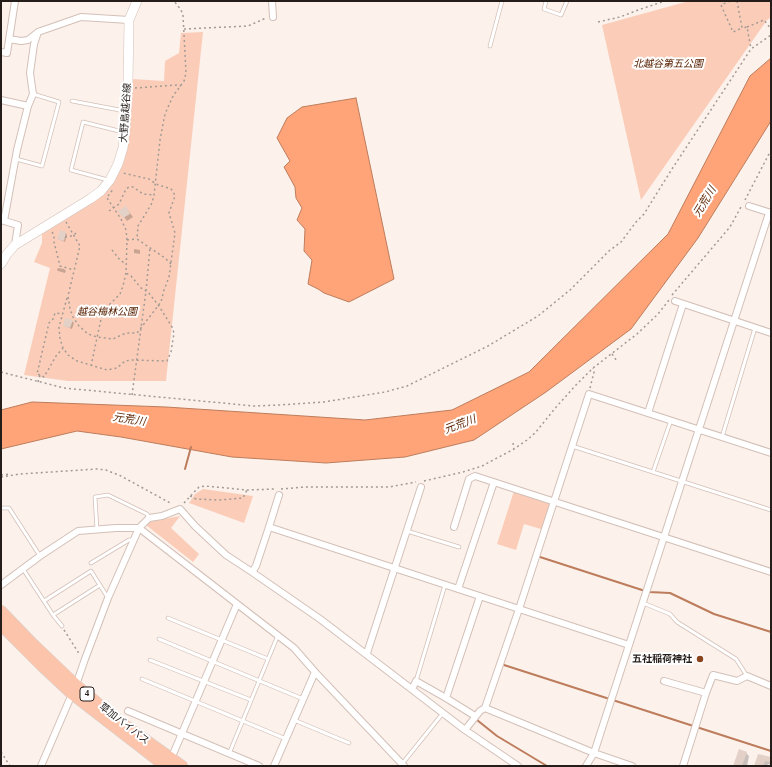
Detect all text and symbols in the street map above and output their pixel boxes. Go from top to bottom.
park label: 北越谷第五公園 [633,58,703,70]
street label: 大野島越谷線 [118,83,134,143]
water label: 元荒川 [691,185,719,219]
park label: 越谷梅林公園 [77,306,137,318]
water label: 元荒川 [112,411,146,429]
water label: 元荒川 [442,413,478,437]
place label: 五社稲荷神社 [632,653,692,665]
marker: 五社稲荷神社 [695,654,705,664]
road number: 4 [80,687,94,701]
street label: 草加バイパス [97,701,151,747]

